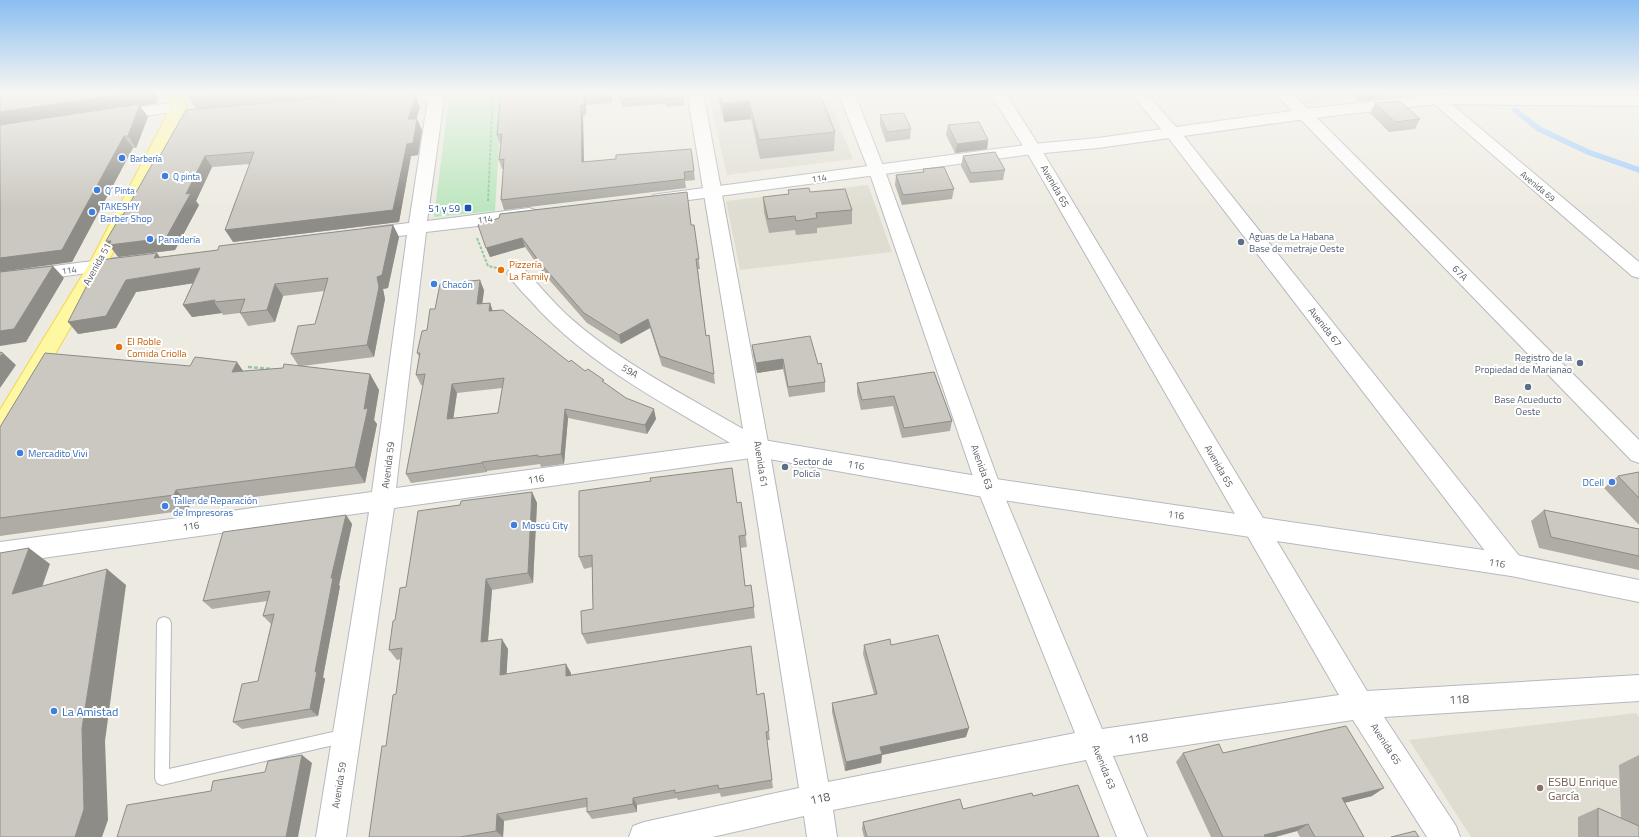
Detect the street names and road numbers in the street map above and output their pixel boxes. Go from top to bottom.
street label: Avenida 65 [1037,162,1073,210]
street label: Avenida 69 [1518,167,1558,205]
street label: 114 [811,171,827,185]
street label: 114 [477,212,493,226]
street label: Avenida 51 [79,240,115,288]
street label: 67A [1449,262,1471,284]
street label: 114 [61,263,77,277]
street label: Avenida 67 [1305,304,1345,350]
street label: 59A [619,360,641,382]
street label: Avenida 59 [378,440,398,489]
street label: Avenida 61 [750,440,772,488]
street label: Avenida 63 [967,442,997,492]
street label: Avenida 65 [1201,442,1237,490]
street label: 116 [846,456,866,474]
street label: 116 [527,470,546,488]
street label: 116 [1167,506,1186,524]
street label: 116 [182,517,201,535]
street label: 116 [1488,554,1507,572]
street label: 118 [1448,689,1470,709]
street label: Avenida 65 [1367,720,1405,768]
street label: 118 [1127,727,1150,749]
street label: Avenida 63 [1088,742,1120,792]
street label: Avenida 59 [328,760,350,809]
street label: 118 [808,787,832,809]

